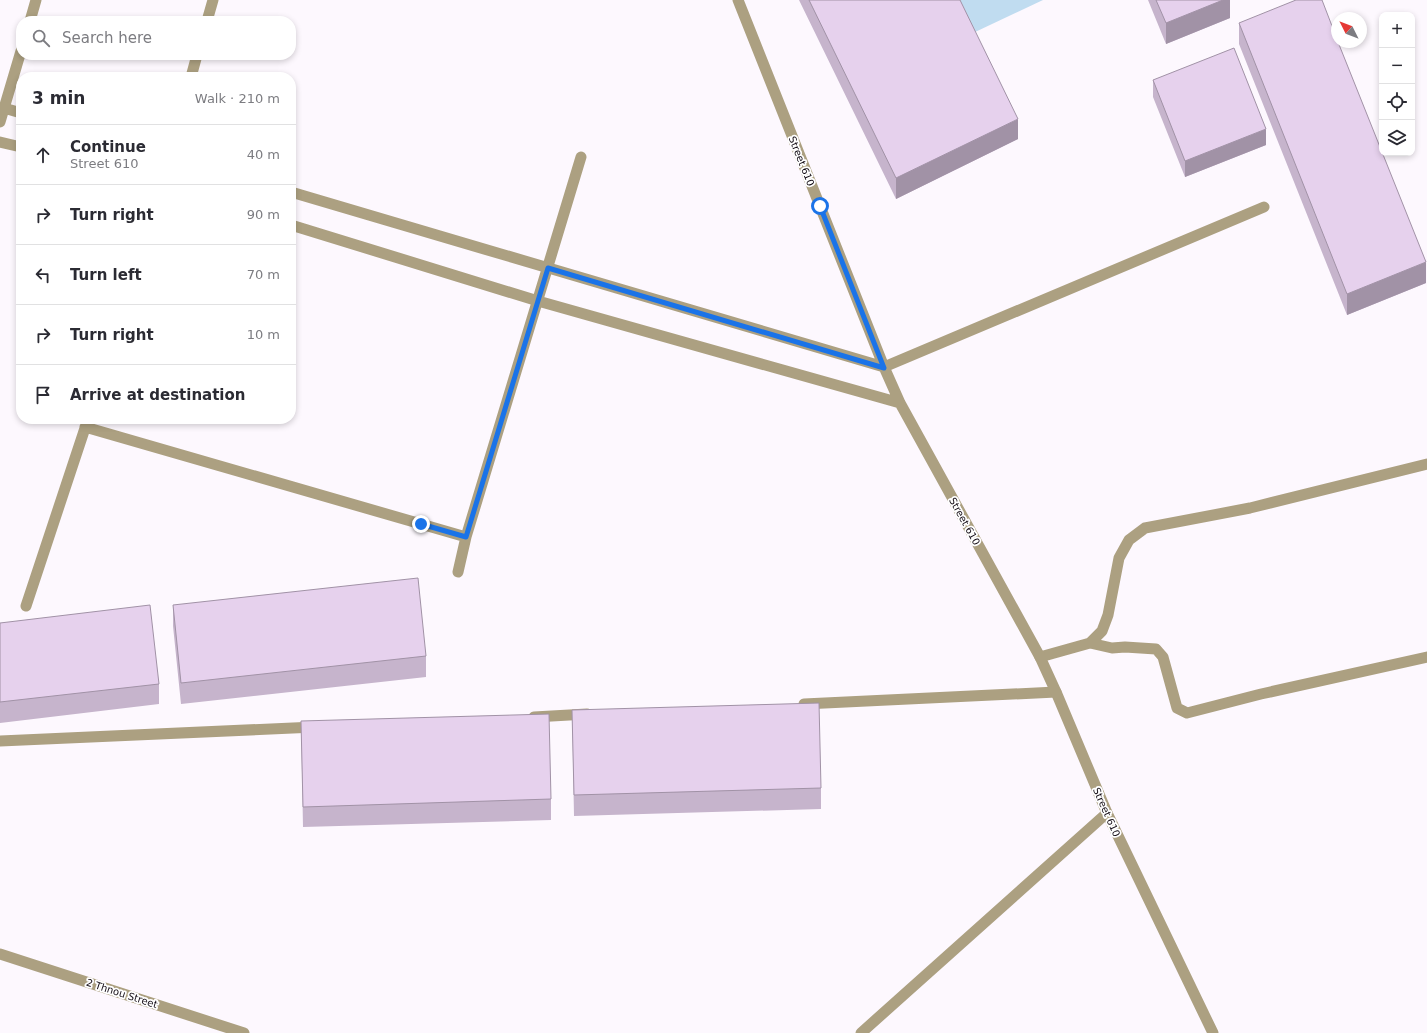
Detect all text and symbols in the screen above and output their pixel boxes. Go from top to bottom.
north arrow [1331,12,1367,48]
map controls [1379,12,1415,156]
button: + [1379,12,1415,48]
search box [16,16,296,60]
icon: search [30,27,52,49]
text: Search here [62,29,152,47]
button: − [1379,48,1415,84]
button: locate [1379,84,1415,120]
text: 3 min [32,88,85,108]
text: Walk · 210 m [195,91,280,106]
button: layers [1379,120,1415,156]
street label: Street 610 [787,135,816,188]
text: Continue [70,138,146,156]
icon: ahead [32,144,54,166]
text: 40 m [247,147,280,162]
text: Street 610 [70,156,138,171]
route start [811,197,829,215]
icon: right [32,204,54,226]
text: Turn right [70,206,154,224]
text: 90 m [247,207,280,222]
icon: left [32,264,54,286]
text: Turn left [70,266,142,284]
text: 70 m [247,267,280,282]
icon: right [32,324,54,346]
text: Turn right [70,326,154,344]
text: 10 m [247,327,280,342]
icon: arrive [32,384,54,406]
text: Arrive at destination [70,386,245,404]
street label: Street 610 [947,496,982,547]
route end [412,515,430,533]
street label: Street 610 [1091,786,1122,838]
street label: 2 Thnou Street [85,977,159,1010]

